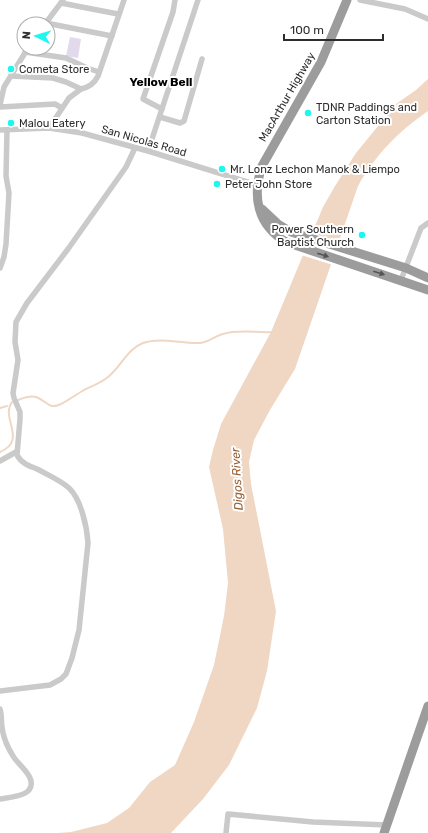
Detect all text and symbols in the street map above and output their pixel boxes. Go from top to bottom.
north arrow [16,16,56,56]
scale bar [284,16,383,42]
text: 100 m [290,23,324,37]
text: N [20,31,33,40]
street label: MacArthur Highway [256,50,318,144]
place label: Cometa Store [19,63,89,76]
marker: Cometa Store [6,64,16,74]
district label: Yellow Bell [129,75,193,89]
place label: TDNR Paddings and Carton Station [316,101,417,127]
marker: TDNR Paddings and Carton Station [303,108,313,118]
place label: Malou Eatery [19,117,86,130]
marker: Malou Eatery [6,118,16,128]
street label: San Nicolas Road [100,123,188,159]
place label: Mr. Lonz Lechon Manok & Liempo [230,163,400,176]
marker: Mr. Lonz Lechon Manok & Liempo [217,164,227,174]
place label: Peter John Store [225,178,312,191]
marker: Peter John Store [212,179,222,189]
place label: Power Southern Baptist Church [272,223,354,249]
marker: Power Southern Baptist Church [357,230,367,240]
one-way arrow [317,252,329,258]
one-way arrow [374,270,386,276]
water label: Digos River [228,447,246,511]

